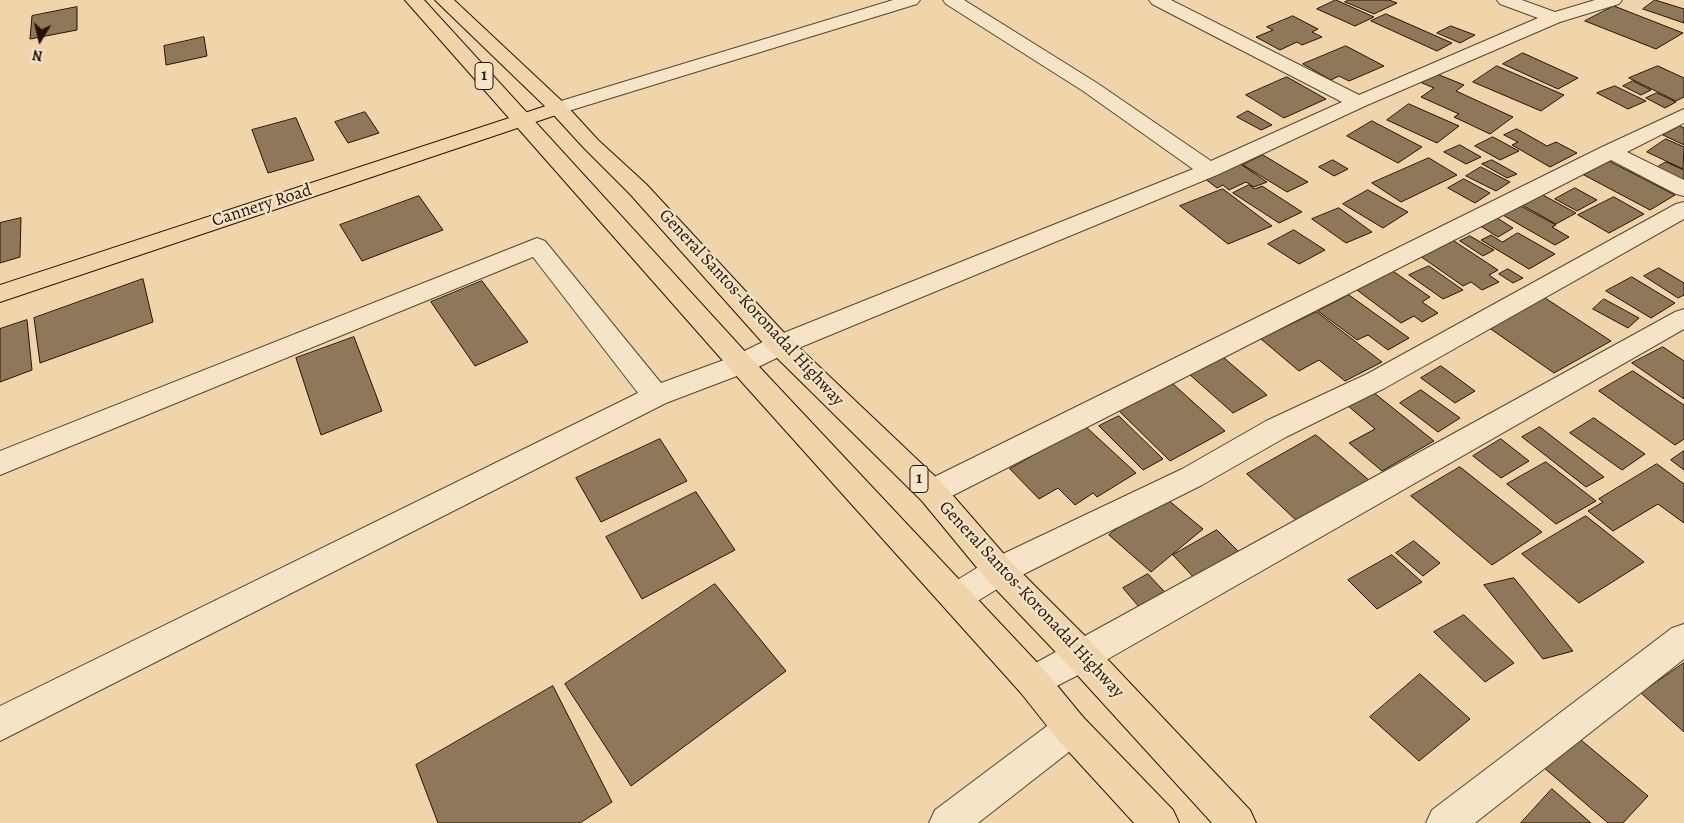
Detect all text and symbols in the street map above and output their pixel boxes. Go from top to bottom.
north arrow [15,15,65,65]
text: N [31,45,44,65]
road number: 1 [475,62,493,90]
street label: Cannery Road [209,180,315,232]
street label: General Santos-Koronadal Highway [654,205,848,411]
road number: 1 [910,466,928,492]
street label: General Santos-Koronadal Highway [934,497,1128,703]

